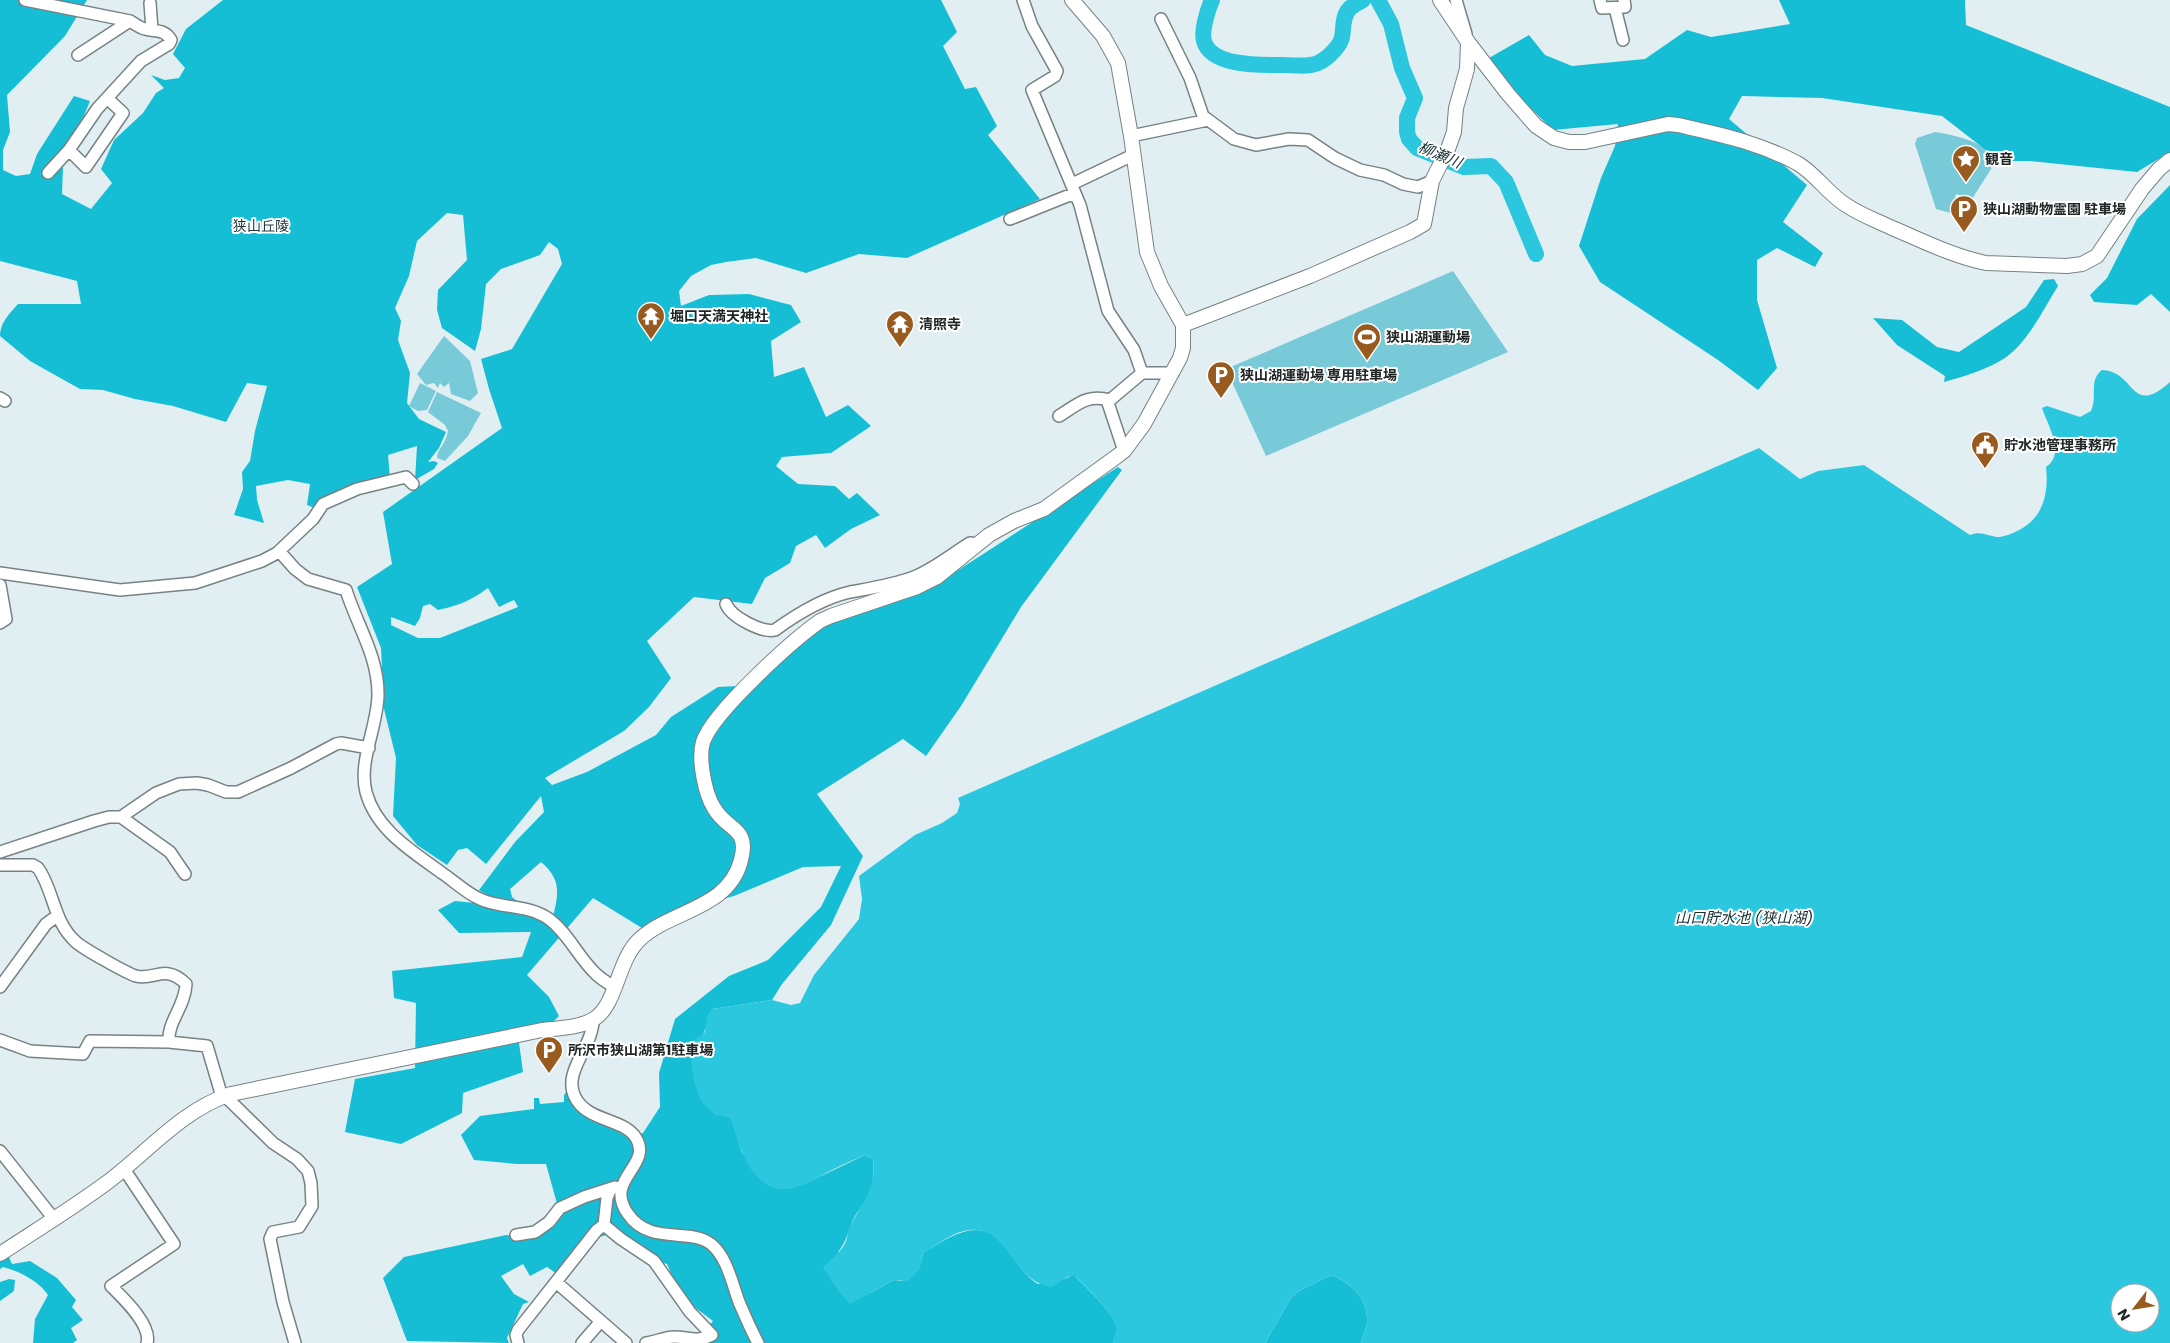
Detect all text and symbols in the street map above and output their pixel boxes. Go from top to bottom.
water label: 柳瀬川 [1415,136,1467,174]
place icon: 観音 [1951,144,1981,183]
place label: 観音 [1985,149,2013,169]
parking icon: 狭山湖動物霊園 駐車場 [1949,194,1979,233]
place label: 狭山湖動物霊園 駐車場 [1983,199,2126,219]
park label: 狭山丘陵 [233,216,289,236]
temple icon: 堀口天満天神社 [636,301,666,340]
place label: 堀口天満天神社 [670,306,768,326]
temple icon: 清照寺 [885,309,915,348]
place label: 清照寺 [919,314,961,334]
sports icon: 狭山湖運動場 [1352,322,1382,361]
place label: 狭山湖運動場 [1386,327,1470,347]
parking icon: 狭山湖運動場 専用駐車場 [1206,360,1236,399]
place label: 狭山湖運動場 専用駐車場 [1240,365,1397,385]
public building icon: 貯水池管理事務所 [1970,430,2000,469]
place label: 貯水池管理事務所 [2004,435,2116,455]
water label: 山口貯水池 (狭山湖) [1675,907,1813,928]
parking icon: 所沢市狭山湖第1駐車場 [534,1035,564,1074]
place label: 所沢市狭山湖第1駐車場 [568,1040,713,1060]
north arrow [2110,1283,2160,1333]
text: N [2113,1305,2135,1324]

